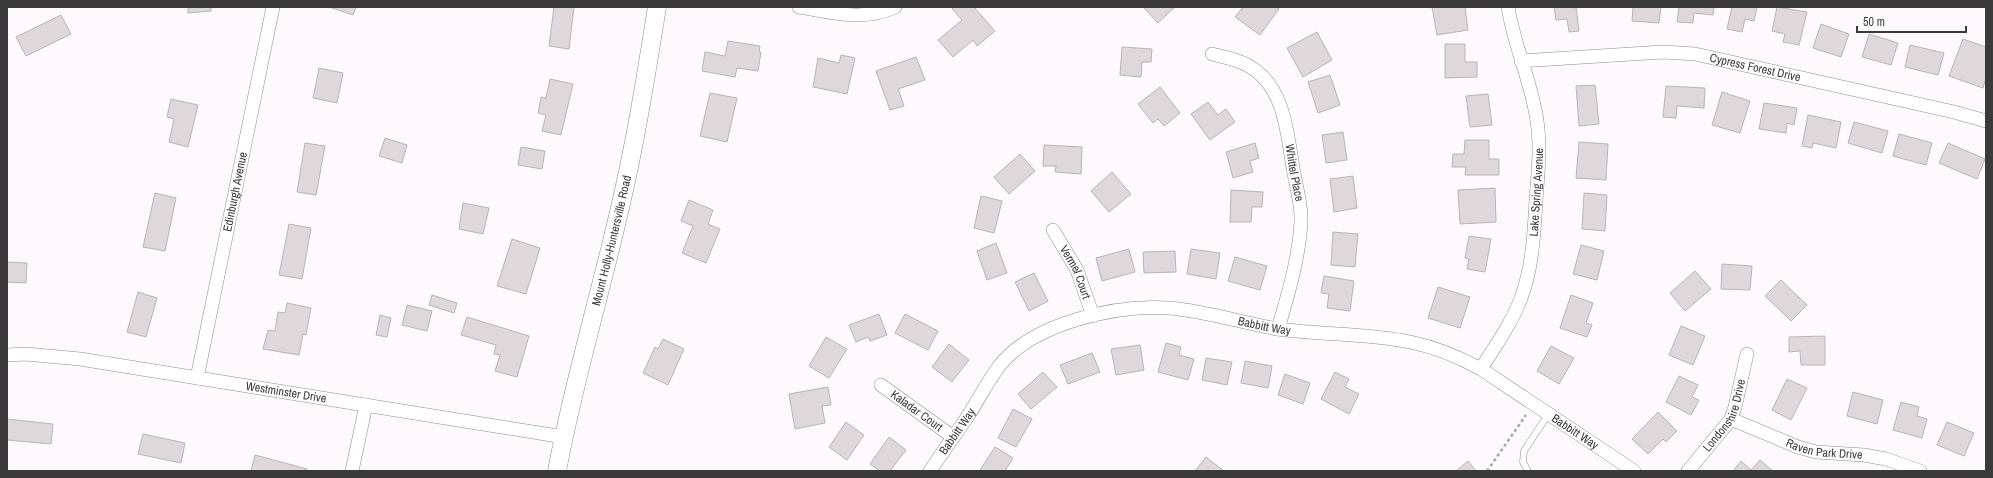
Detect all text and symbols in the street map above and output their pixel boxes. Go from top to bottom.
scale bar [1857,8,1966,34]
text: 50 m [1863,14,1885,30]
street label: Cypress Forest Drive [1708,50,1802,85]
street label: Whittel Place [1281,143,1307,203]
street label: Lake Spring Avenue [1526,148,1547,237]
street label: Edinburgh Avenue [219,151,251,233]
street label: Mount Holly-Huntersville Road [588,174,635,307]
street label: Vermel Court [1056,242,1095,301]
street label: Babbitt Way [1236,313,1292,338]
street label: Londonshire Drive [1699,377,1749,455]
street label: Westminster Drive [245,378,328,407]
street label: Kaladar Court [887,386,946,435]
street label: Babbitt Way [935,405,979,458]
street label: Babbitt Way [1548,410,1602,453]
street label: Raven Park Drive [1783,435,1863,463]

